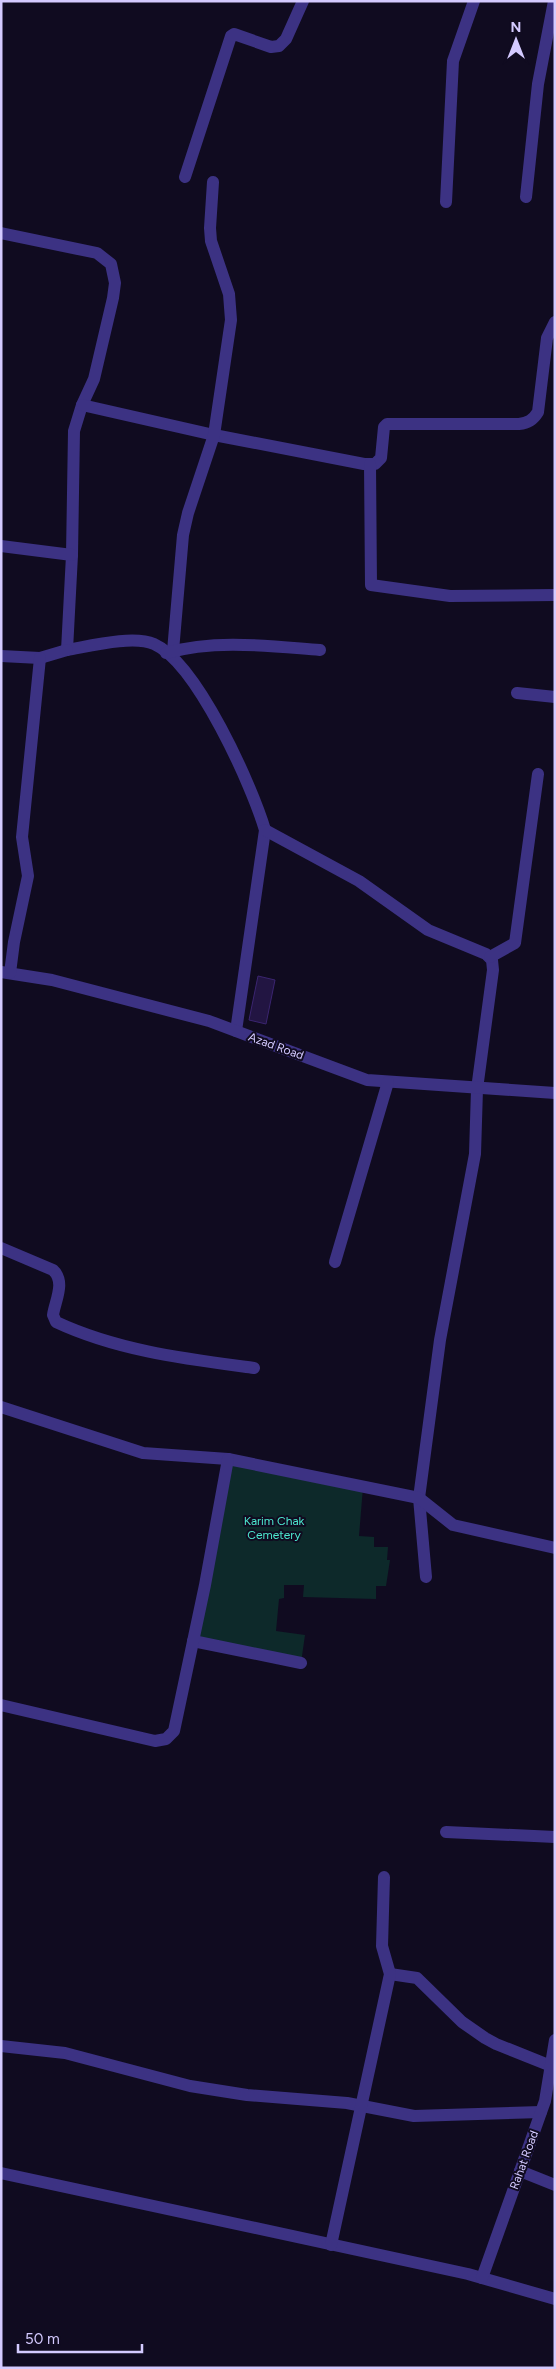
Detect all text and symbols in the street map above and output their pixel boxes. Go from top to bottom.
north arrow [491,15,541,65]
text: N [511,19,521,36]
street label: Azad Road [246,1030,306,1062]
park label: Karim Chak Cemetery [244,1514,304,1542]
street label: Rahat Road [507,2129,541,2191]
scale bar [18,2322,141,2354]
text: 50 m [25,2330,60,2348]

